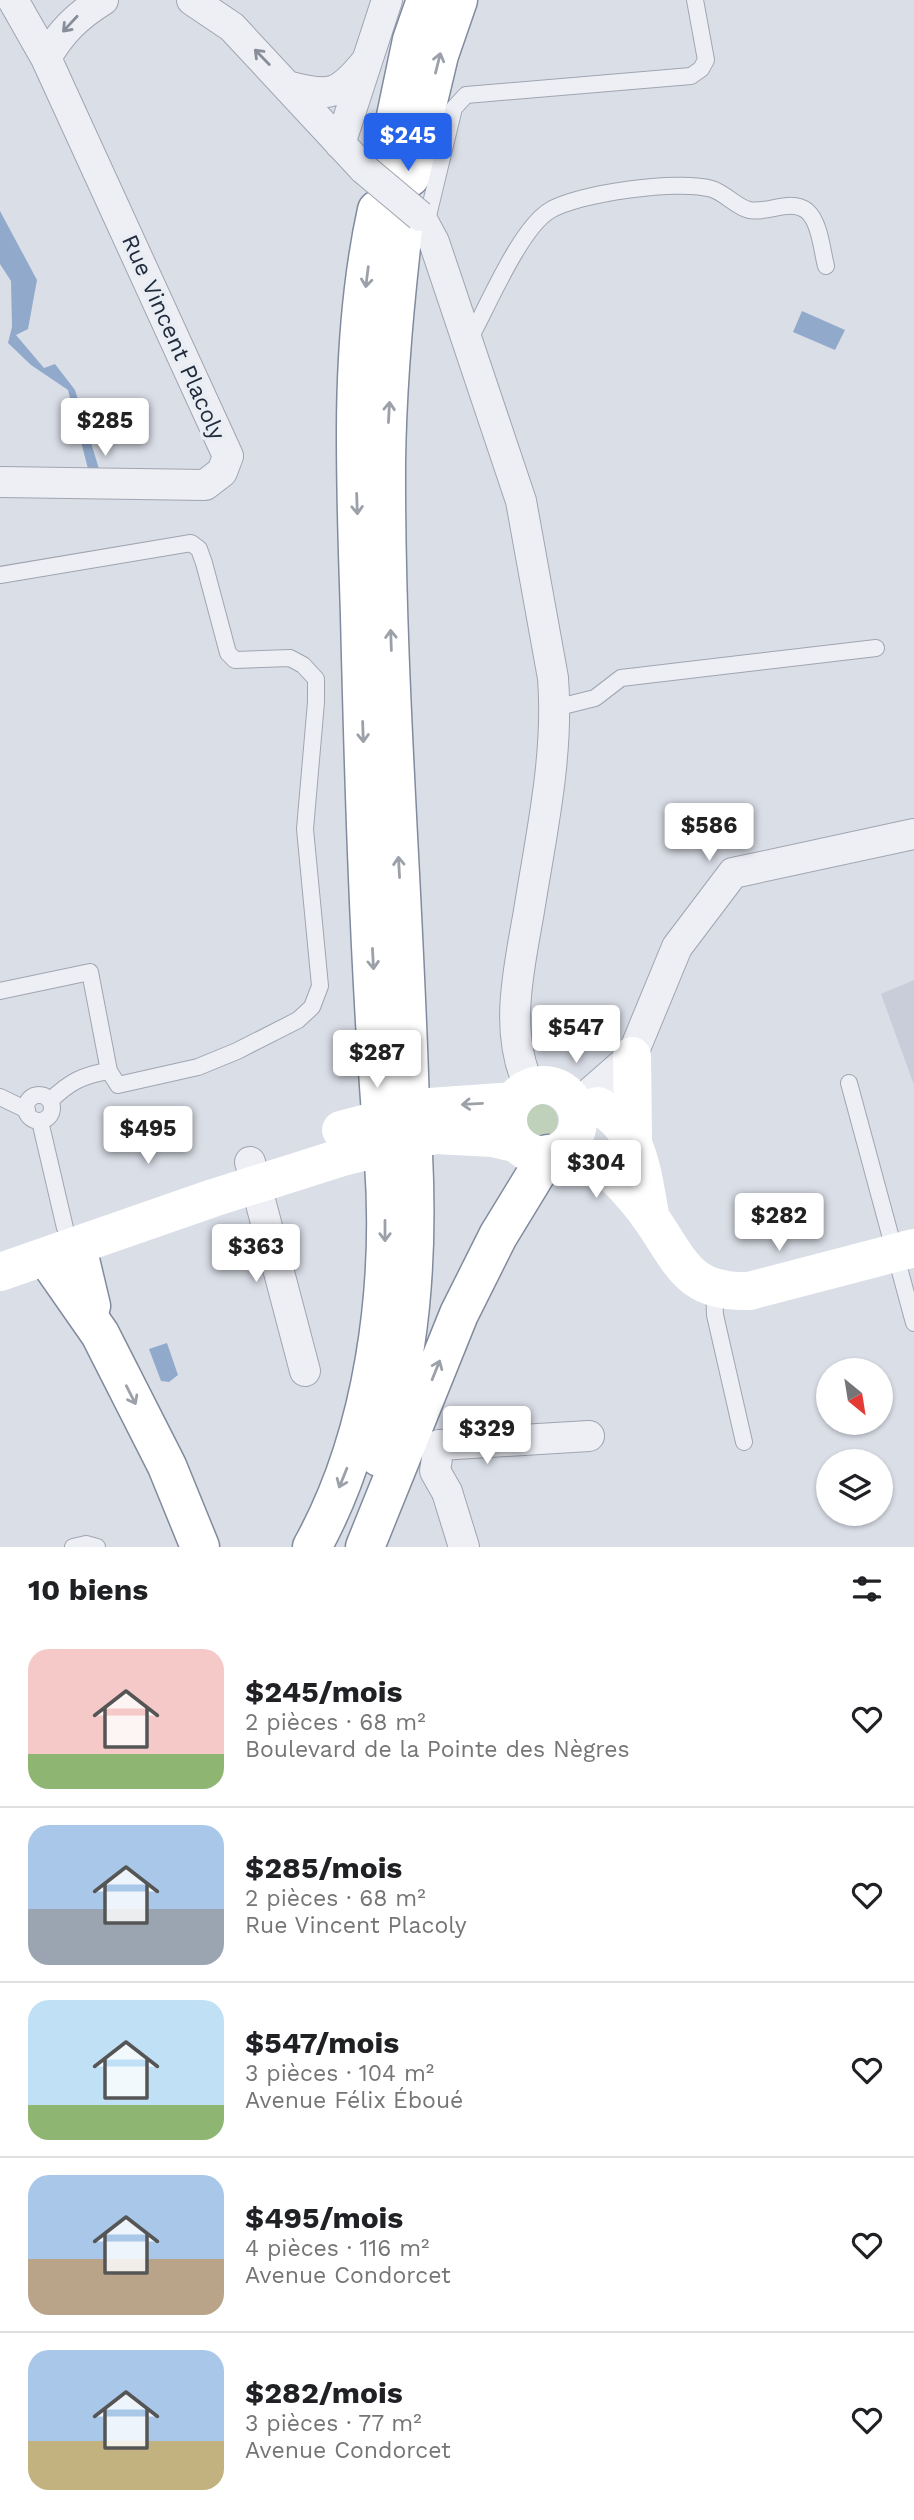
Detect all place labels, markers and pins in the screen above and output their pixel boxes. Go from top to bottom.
pin: $245 [367,114,449,173]
pin: $285 [64,398,146,458]
pin: $586 [668,804,750,863]
pin: $547 [535,1006,617,1065]
pin: $287 [336,1030,418,1090]
pin: $495 [107,1106,189,1166]
pin: $304 [555,1140,637,1200]
pin: $282 [738,1194,820,1253]
pin: $363 [215,1224,297,1284]
pin: $329 [446,1406,528,1466]

